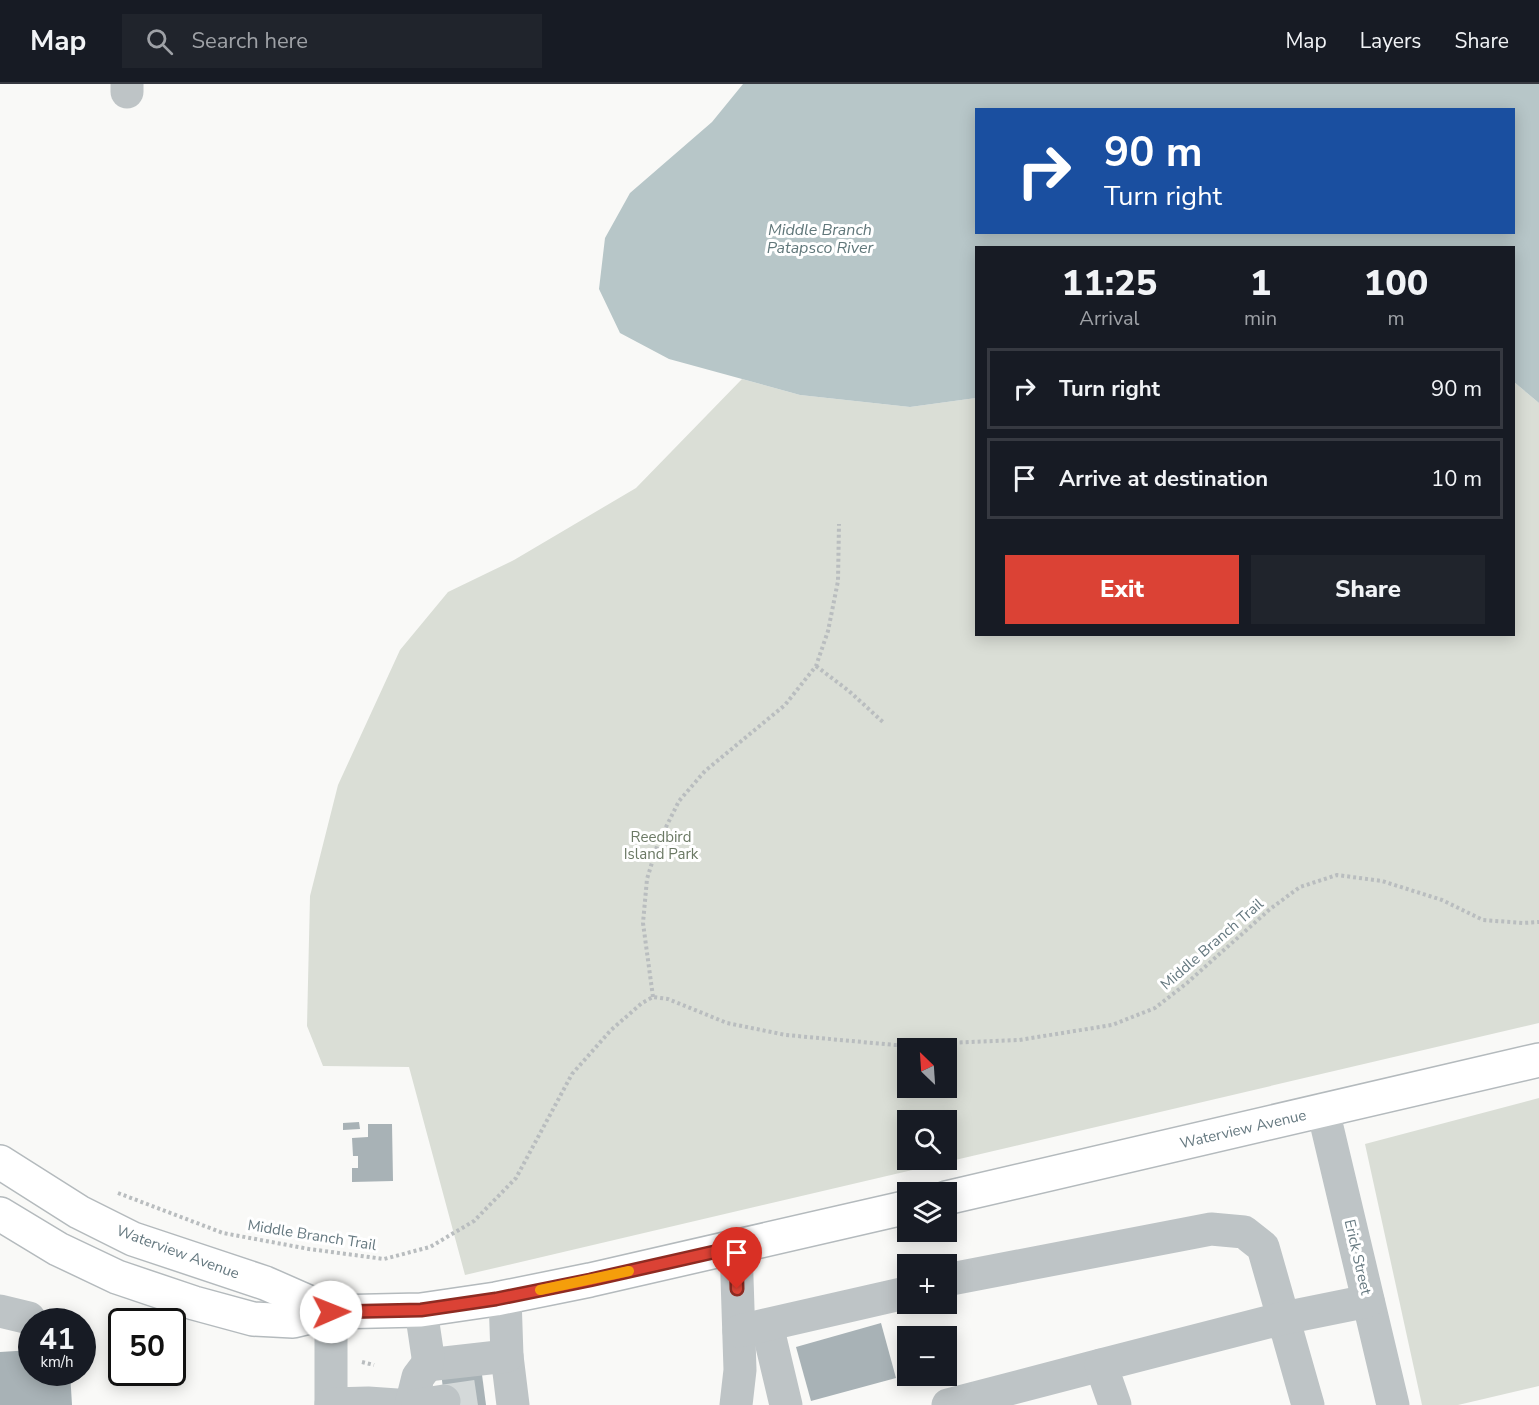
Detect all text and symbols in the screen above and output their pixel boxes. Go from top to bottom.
search box [122,14,542,68]
text: Map [30,22,86,60]
icon: search [143,25,176,58]
text: Search here [191,26,308,56]
text: Map [1285,27,1327,55]
text: Layers [1360,27,1421,55]
text: Share [1454,27,1509,55]
text: 90 m [1104,124,1203,181]
icon: right [1005,132,1083,210]
text: Turn right [1104,178,1222,215]
water label: Middle Branch Patapsco River [767,219,874,259]
text: 11:25 [1062,259,1157,308]
text: 1 [1250,259,1271,308]
text: 100 [1364,259,1428,308]
text: Arrival [1079,305,1140,332]
text: min [1244,305,1277,332]
text: m [1387,305,1405,332]
icon: right [1008,372,1041,405]
text: Turn right [1059,374,1160,404]
text: 90 m [1431,374,1482,404]
icon: arrive [1008,462,1041,495]
text: Arrive at destination [1059,464,1268,494]
text: 10 m [1431,464,1482,494]
button: Exit [1005,555,1239,624]
button: Share [1251,555,1485,624]
park label: Reedbird Island Park [624,827,699,864]
street label: Middle Branch Trail [1156,893,1268,994]
north arrow [897,1038,957,1098]
map controls [897,1038,957,1386]
street label: Waterview Avenue [1178,1105,1308,1153]
button: search [897,1110,957,1170]
button: layers [897,1182,957,1242]
street label: Middle Branch Trail [246,1215,378,1255]
street label: Erick Street [1340,1217,1377,1297]
street label: Waterview Avenue [114,1221,242,1283]
pin [711,1227,762,1289]
icon: arrive [720,1236,753,1269]
button: + [897,1254,957,1314]
position arrow [299,1280,363,1344]
speed limit sign: 50 [108,1308,186,1386]
text: 41 [39,1319,75,1360]
button: − [897,1326,957,1386]
text: km/h [40,1352,74,1372]

